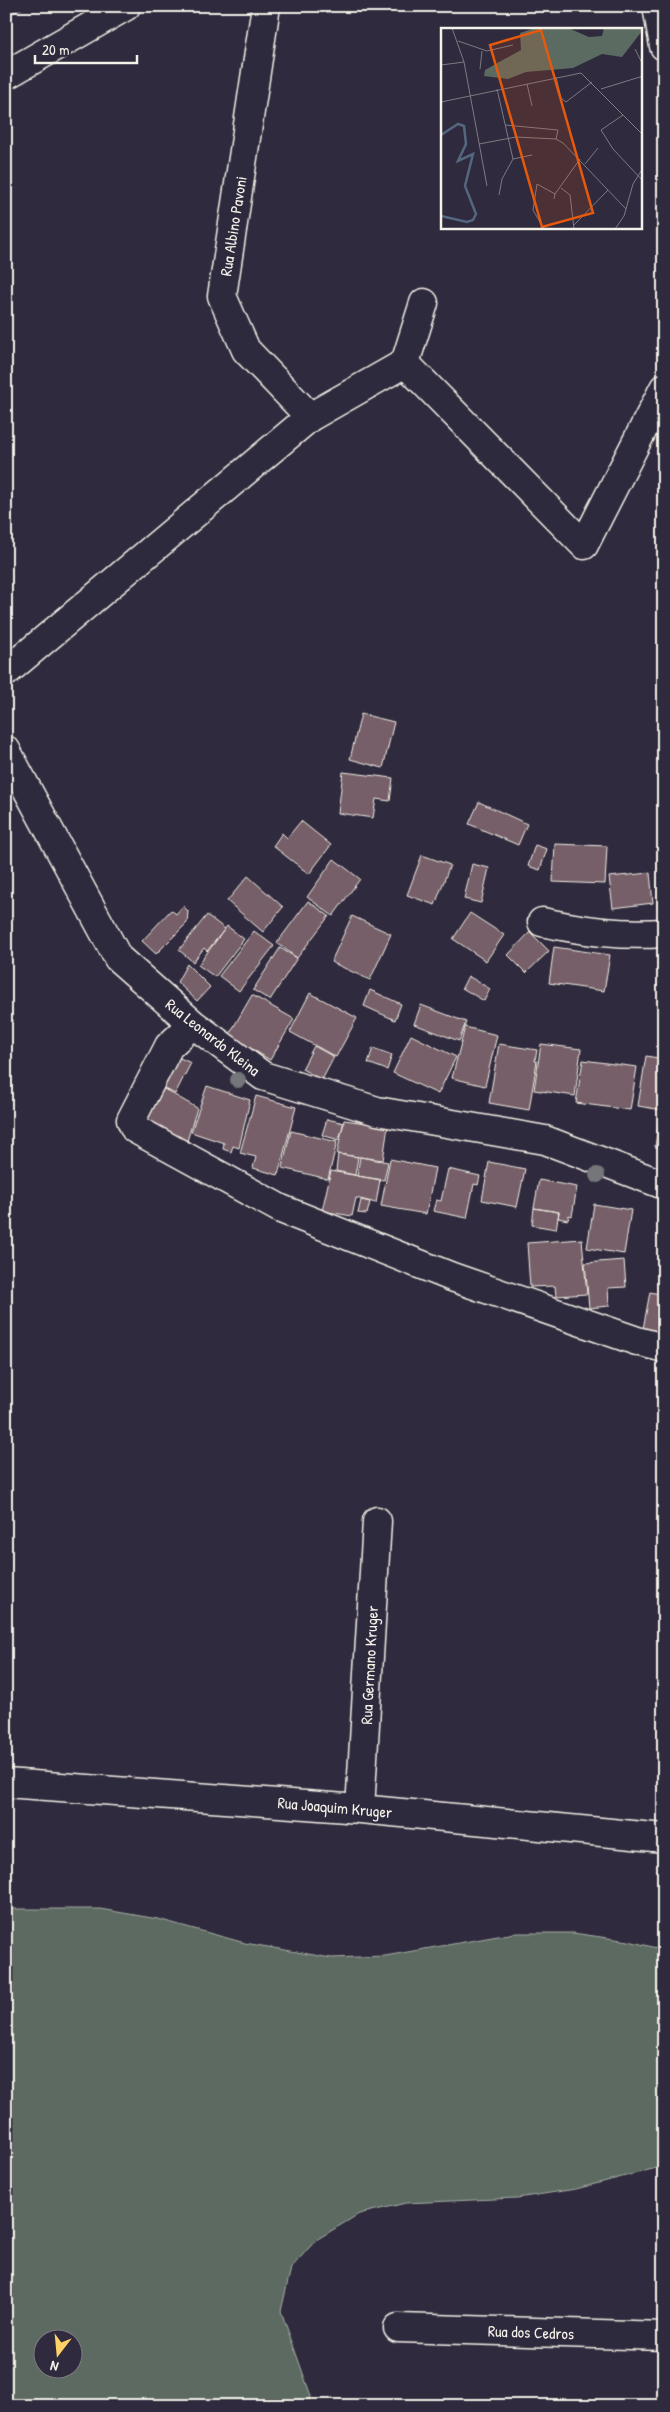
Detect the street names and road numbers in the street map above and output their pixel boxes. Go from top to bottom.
street label: Rua Albino Pavoni [214,174,252,278]
street label: Rua Leonardo Kleina [161,993,265,1081]
street label: Rua Germano Kruger [355,1605,383,1725]
street label: Rua Joaquim Kruger [277,1791,393,1823]
street label: Rua dos Cedros [487,2320,575,2344]

